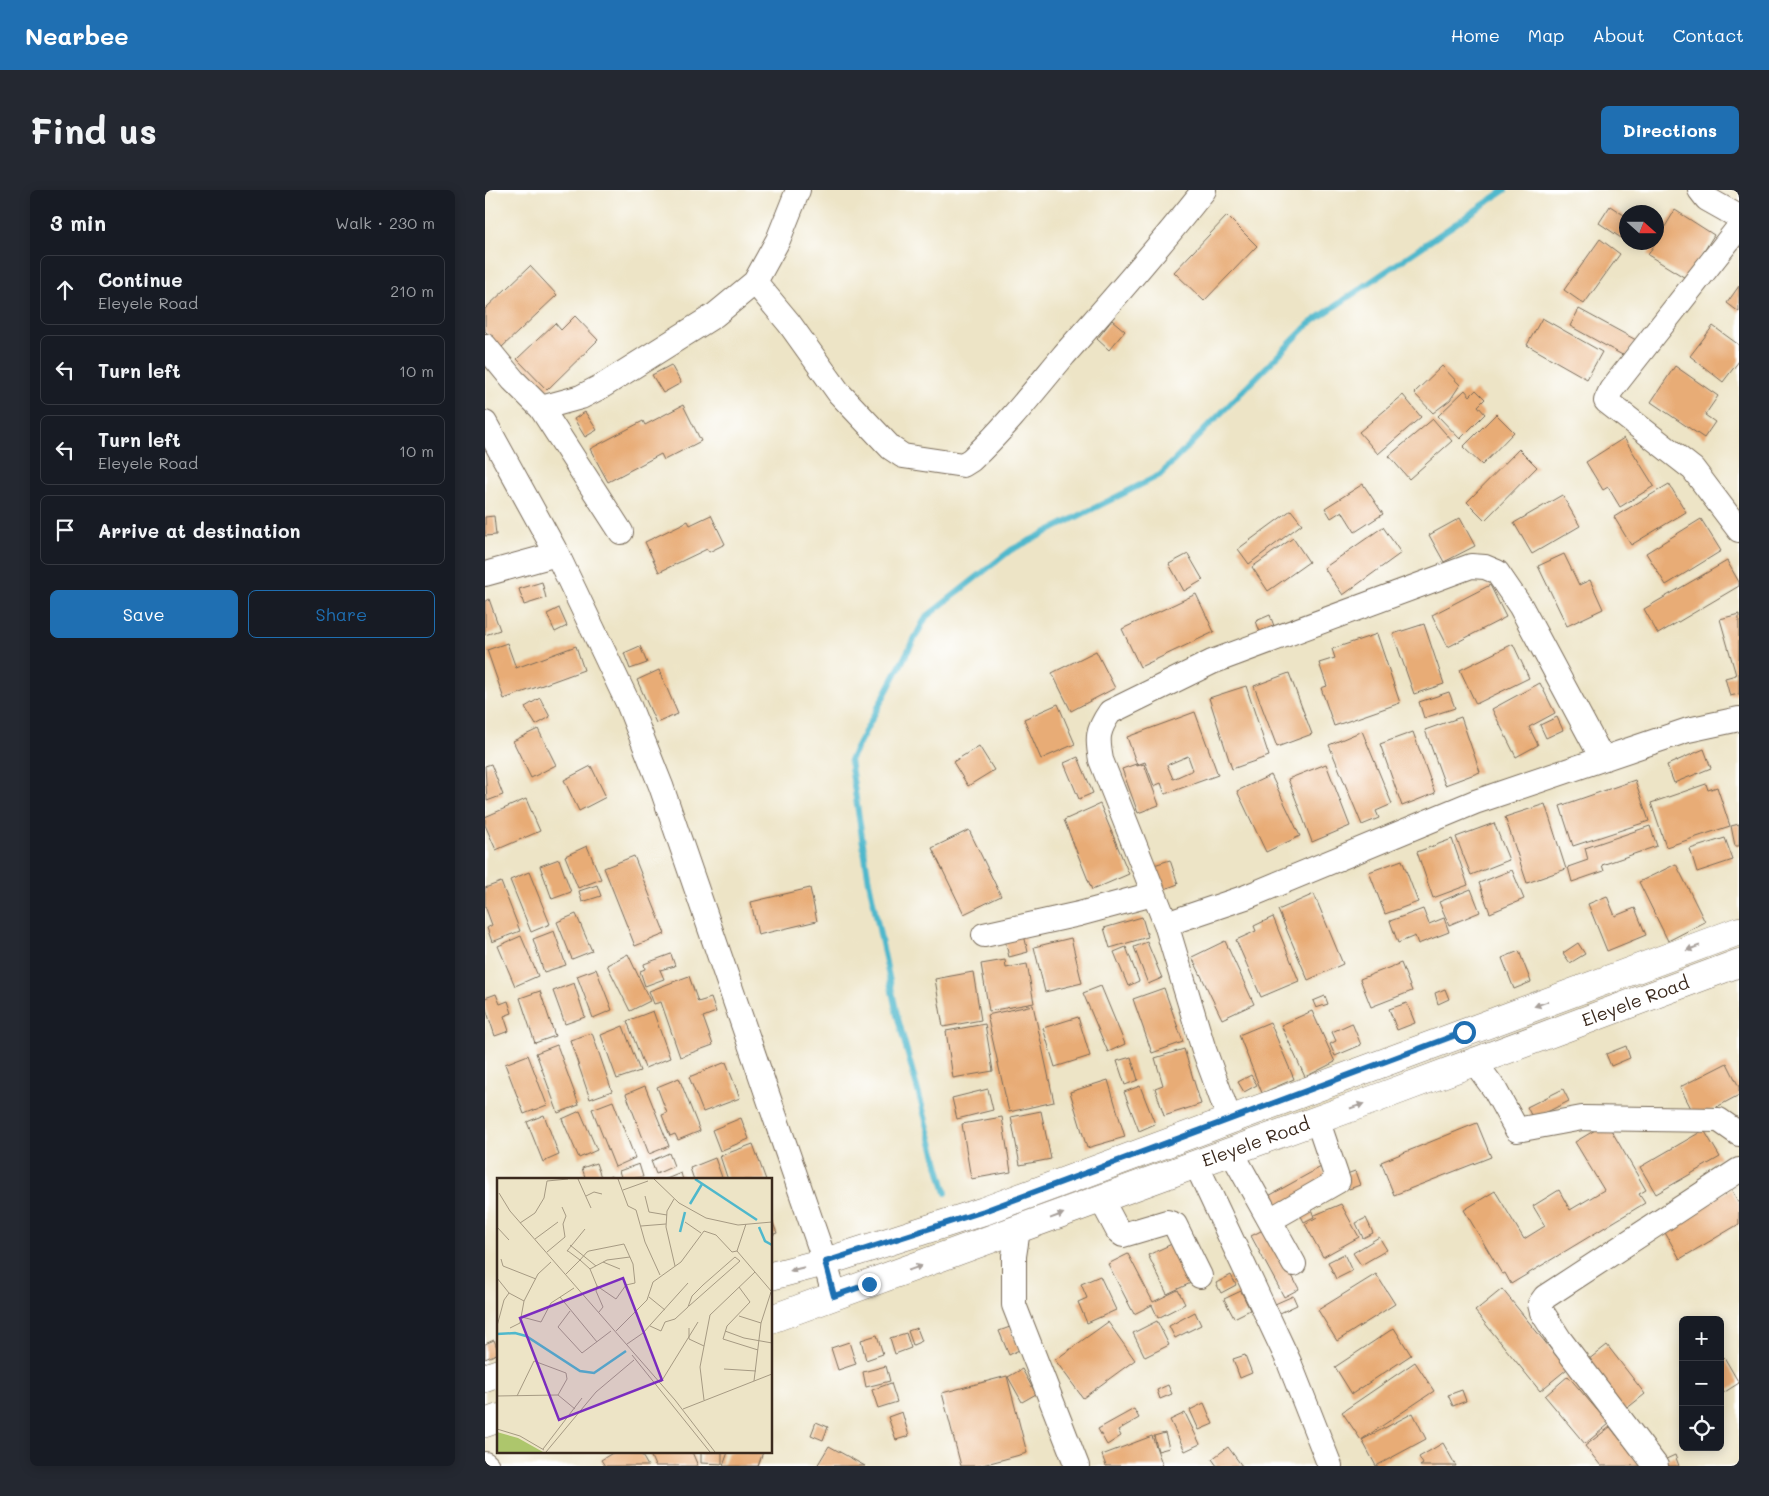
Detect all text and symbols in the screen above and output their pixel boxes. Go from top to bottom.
text: Nearbee [25,20,129,51]
text: Home [1451,23,1500,47]
text: Map [1528,23,1564,47]
text: About [1592,23,1645,47]
text: Contact [1673,23,1744,47]
button: Directions [1601,106,1739,154]
text: Find us [30,107,157,153]
north arrow [1619,205,1664,250]
text: 3 min [50,209,106,236]
text: Walk · 230 m [335,212,435,233]
text: Continue [98,267,183,292]
icon: ahead [51,276,79,304]
text: 210 m [390,280,434,301]
text: Eleyele Road [98,292,198,313]
icon: left [51,356,79,384]
text: Turn left [98,358,181,383]
text: 10 m [399,360,434,381]
text: Turn left [98,427,181,452]
icon: left [51,436,79,464]
text: 10 m [399,440,434,461]
text: Eleyele Road [98,452,198,473]
icon: arrive [51,516,79,544]
text: Arrive at destination [98,518,301,543]
button: Save [50,590,238,638]
button: Share [248,590,435,638]
one-way arrow [1686,944,1701,952]
street label: Eleyele Road [1578,970,1692,1032]
one-way arrow [1533,1000,1548,1008]
route start [1453,1021,1476,1044]
one-way arrow [1350,1101,1365,1109]
street label: Eleyele Road [1198,1111,1313,1172]
inset map [497,1178,773,1454]
one-way arrow [1049,1212,1064,1219]
one-way arrow [907,1264,922,1271]
one-way arrow [790,1266,805,1274]
route end [858,1273,881,1296]
map controls [1679,1316,1724,1451]
button: + [1679,1316,1724,1361]
button: − [1679,1361,1724,1406]
button: locate [1679,1406,1724,1451]

